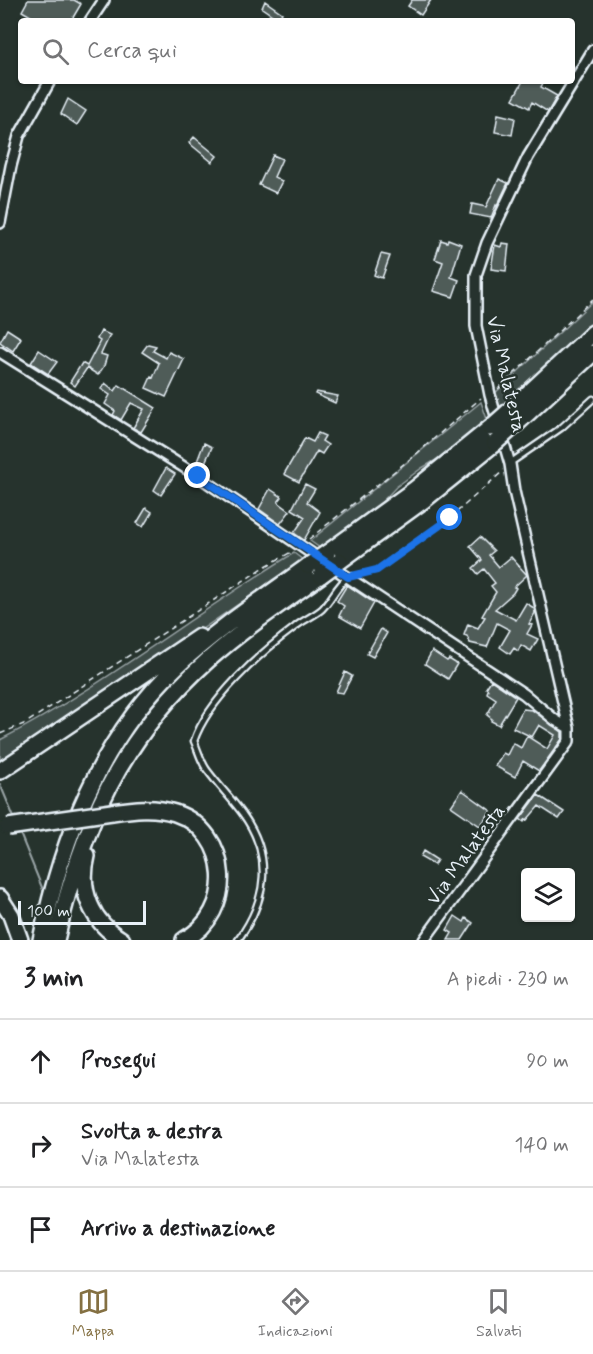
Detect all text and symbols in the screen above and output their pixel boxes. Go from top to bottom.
search box [18,18,575,84]
icon: search [39,35,72,68]
text: Cerca qui [87,37,177,65]
street label: Via Malatesta [479,313,532,435]
route end [184,462,210,488]
route start [436,504,462,530]
street label: Via Malatesta [420,799,512,911]
map controls [521,868,575,922]
button: layers [521,868,575,922]
scale bar [18,898,146,926]
text: 100 m [27,901,70,922]
text: 3 min [24,962,84,996]
text: A piedi · 230 m [447,966,569,993]
icon: ahead [24,1045,57,1078]
text: Prosegui [81,1047,156,1075]
text: 90 m [526,1048,569,1075]
text: Svolta a destra [81,1118,223,1146]
icon: right [24,1129,57,1162]
text: 140 m [515,1132,569,1159]
text: Via Malatesta [81,1146,200,1173]
icon: arrive [24,1213,57,1246]
text: Arrivo a destinazione [81,1215,275,1243]
tab: Mappa [72,1285,114,1342]
tab: Indicazioni [258,1285,333,1342]
tab: Salvati [476,1285,521,1342]

